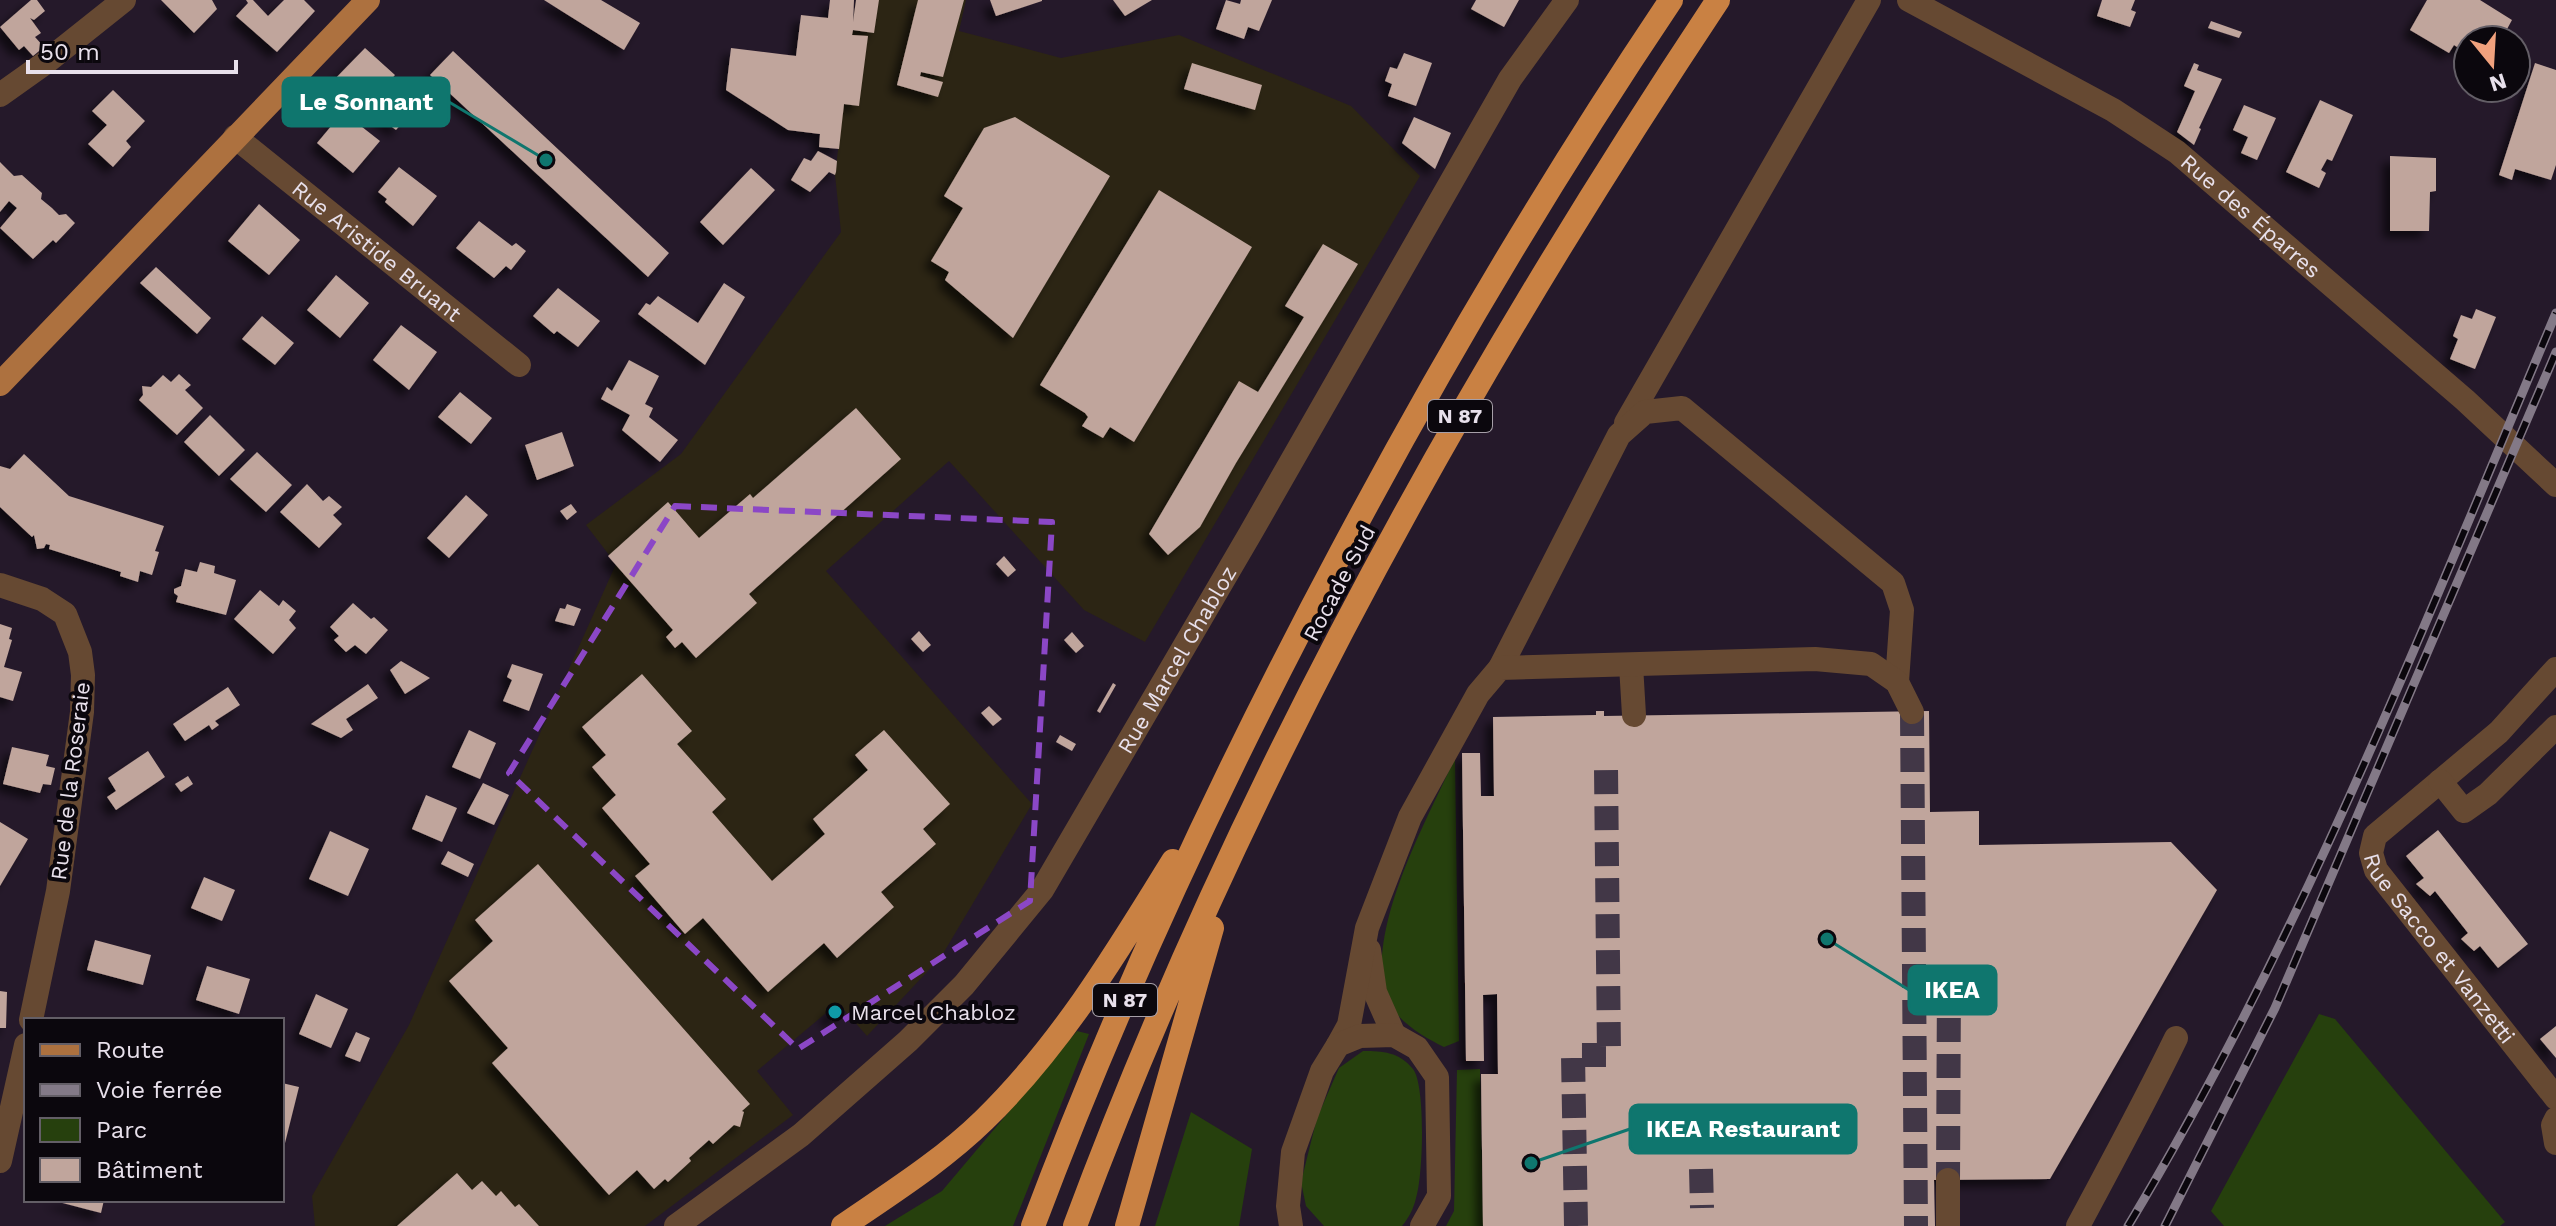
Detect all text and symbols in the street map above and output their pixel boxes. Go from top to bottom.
scale bar [28,24,236,74]
north arrow [2452,24,2532,104]
text: 50 m [40,38,100,66]
text: N [2486,68,2510,97]
callout: Le Sonnant [283,78,449,126]
text: Le Sonnant [299,88,433,116]
street label: Rue des Éparres [2176,149,2326,283]
street label: Rue Aristide Bruant [287,176,466,327]
road number: N 87 [1428,400,1492,432]
street label: Rocade Sud [1298,521,1380,645]
street label: Rue Marcel Chabloz [1113,562,1242,758]
street label: Rue de la Roseraie [46,680,95,882]
street label: Rue Sacco et Vanzetti [2359,850,2520,1048]
callout: IKEA [1909,966,1996,1014]
text: IKEA [1924,976,1981,1004]
road number: N 87 [1093,984,1157,1016]
place label: Marcel Chabloz [851,1000,1016,1025]
marker: Marcel Chabloz [826,1003,844,1021]
legend [24,1018,284,1202]
text: Route [96,1036,165,1064]
text: Voie ferrée [96,1076,223,1104]
callout: IKEA Restaurant [1630,1105,1856,1153]
text: IKEA Restaurant [1646,1115,1840,1143]
text: Parc [96,1116,147,1144]
text: Bâtiment [96,1156,203,1184]

